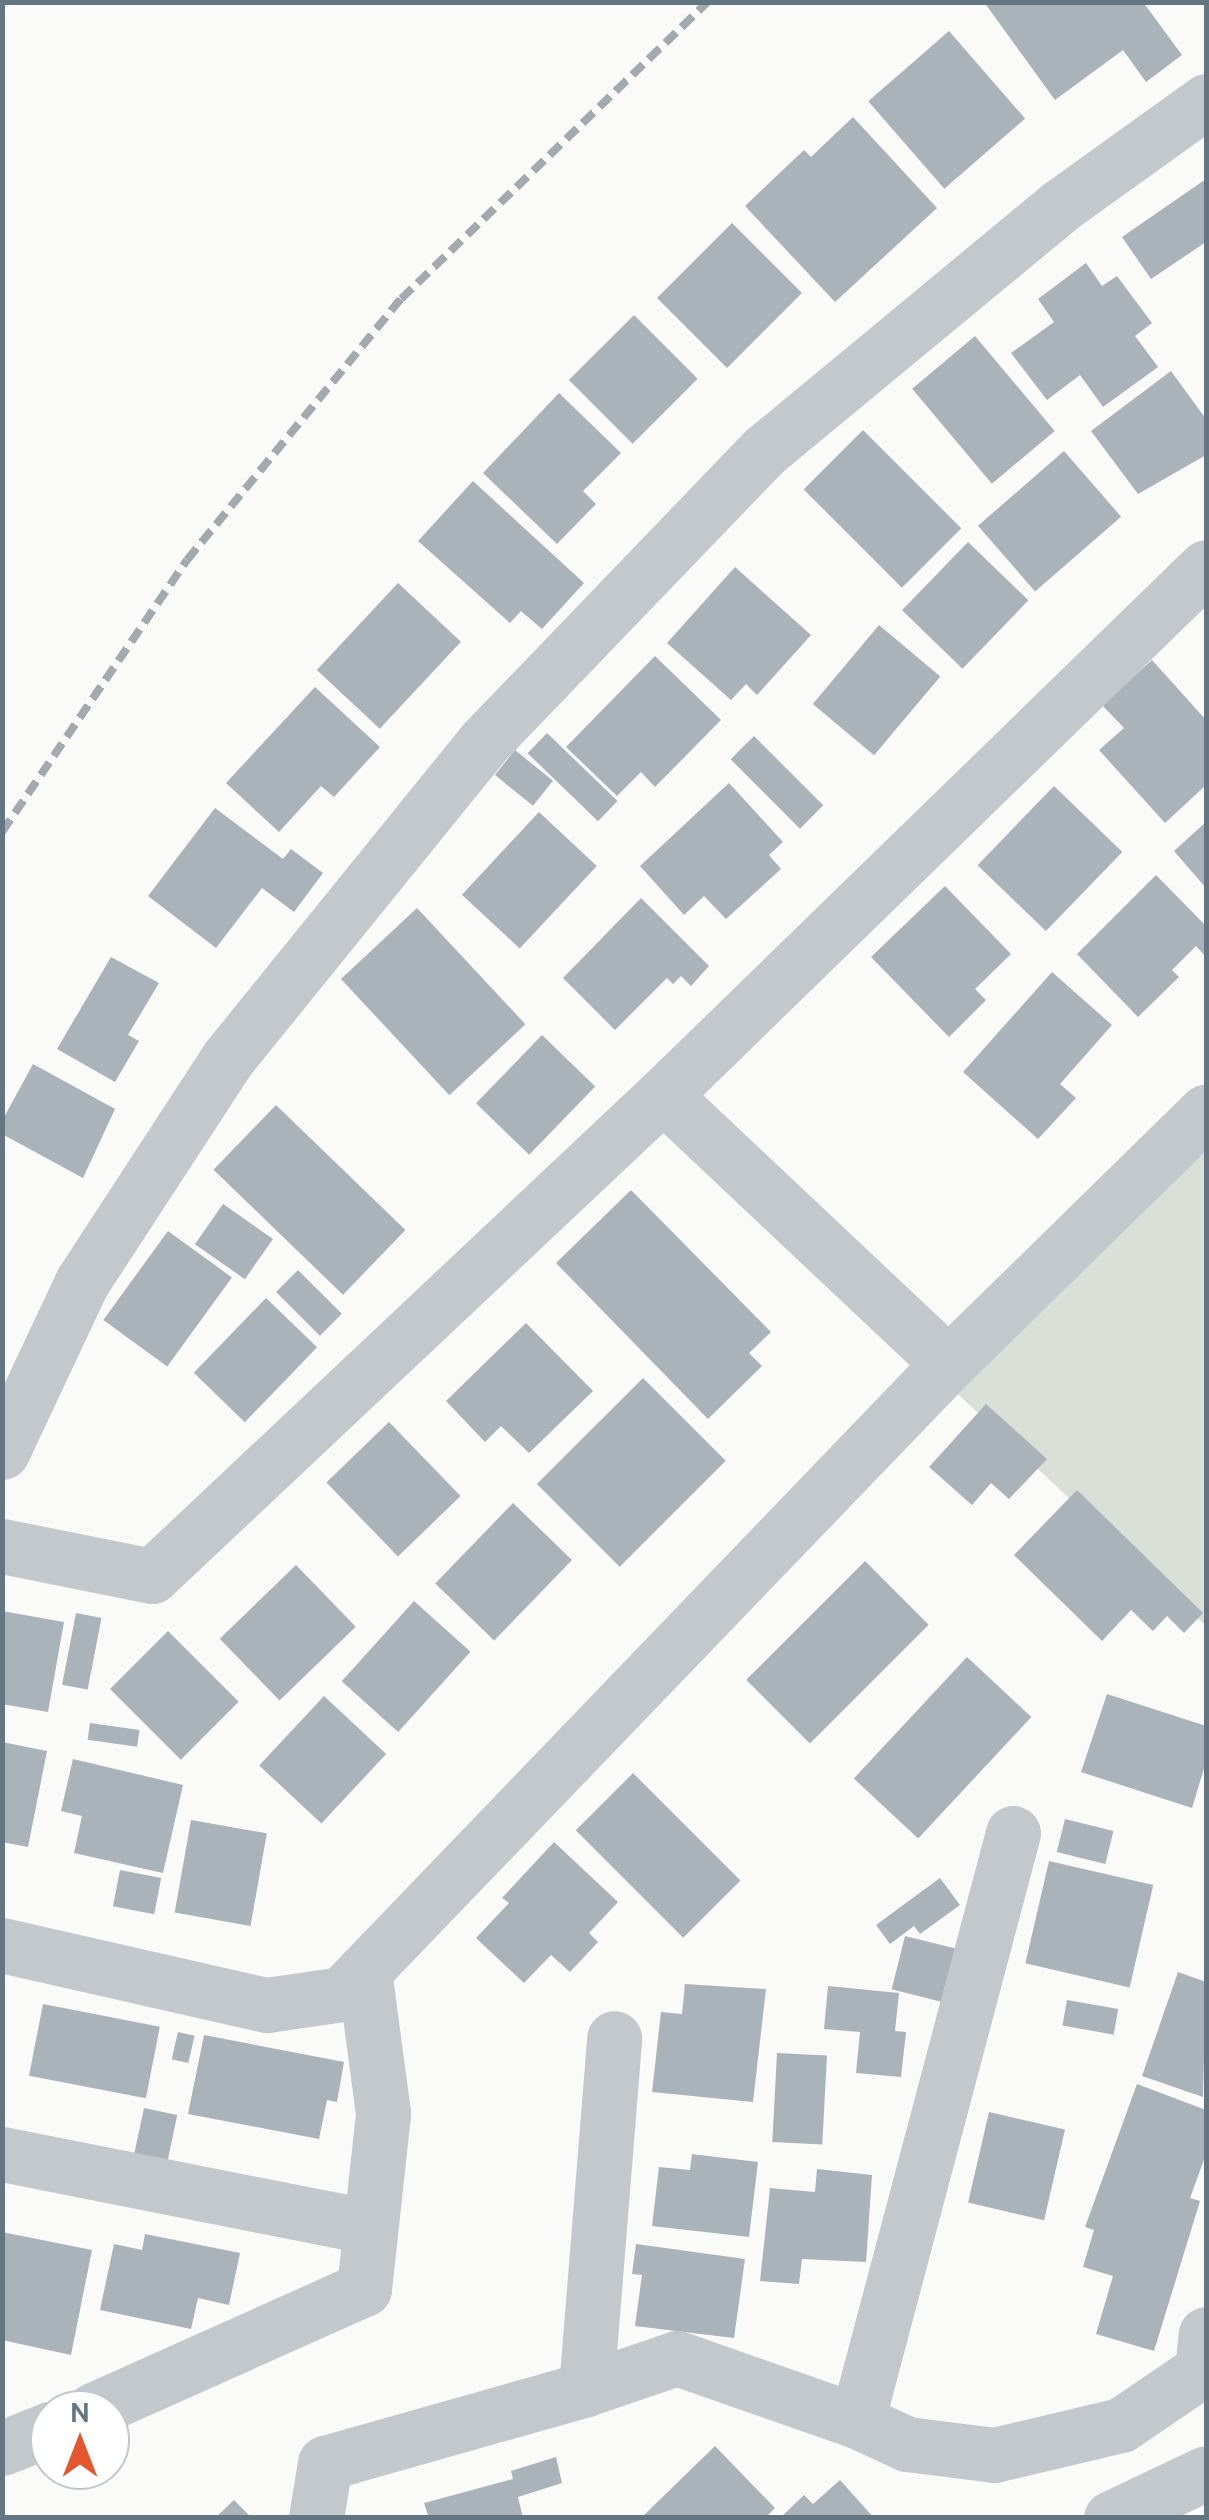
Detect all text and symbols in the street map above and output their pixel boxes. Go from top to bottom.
north arrow [30,2390,130,2490]
text: N [70,2395,90,2429]

